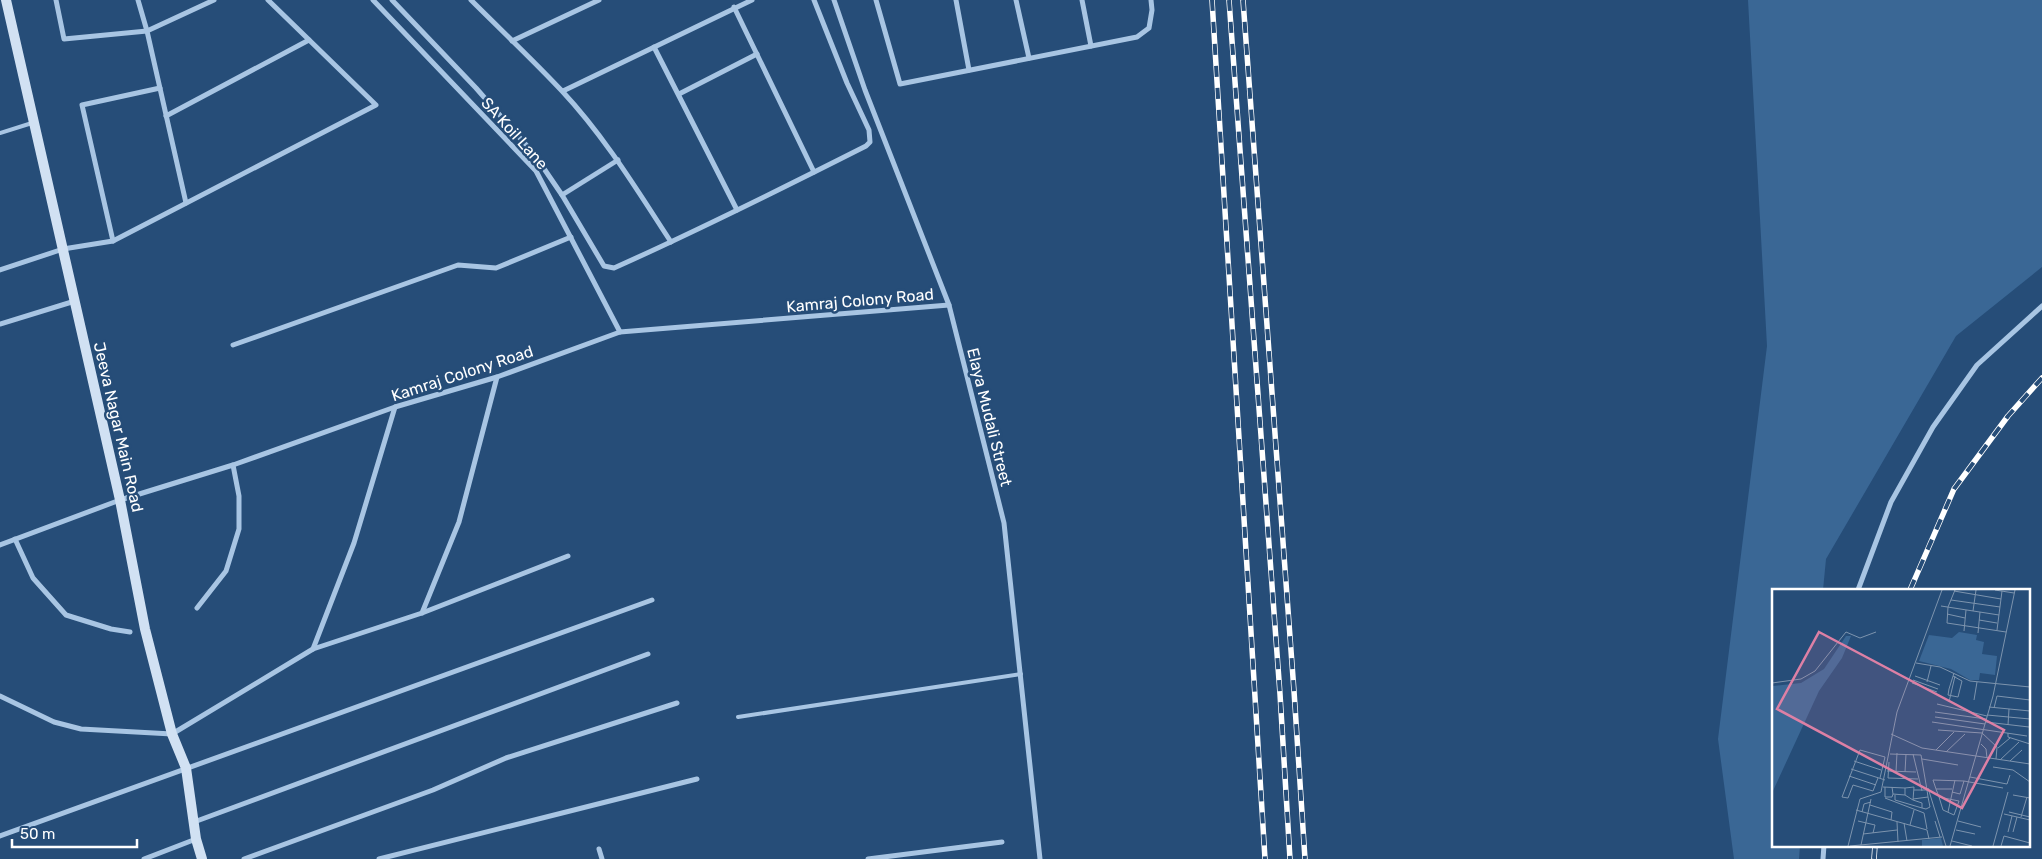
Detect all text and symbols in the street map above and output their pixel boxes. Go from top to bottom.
street label: SA Koil Lane [477,93,552,173]
street label: Kamraj Colony Road [785,285,935,316]
street label: Jeeva Nagar Main Road [90,340,147,514]
street label: Kamraj Colony Road [389,342,536,405]
street label: Elaya Mudali Street [963,346,1016,488]
inset map [1772,589,2030,846]
scale bar [12,816,138,848]
text: 50 m [20,825,55,843]

